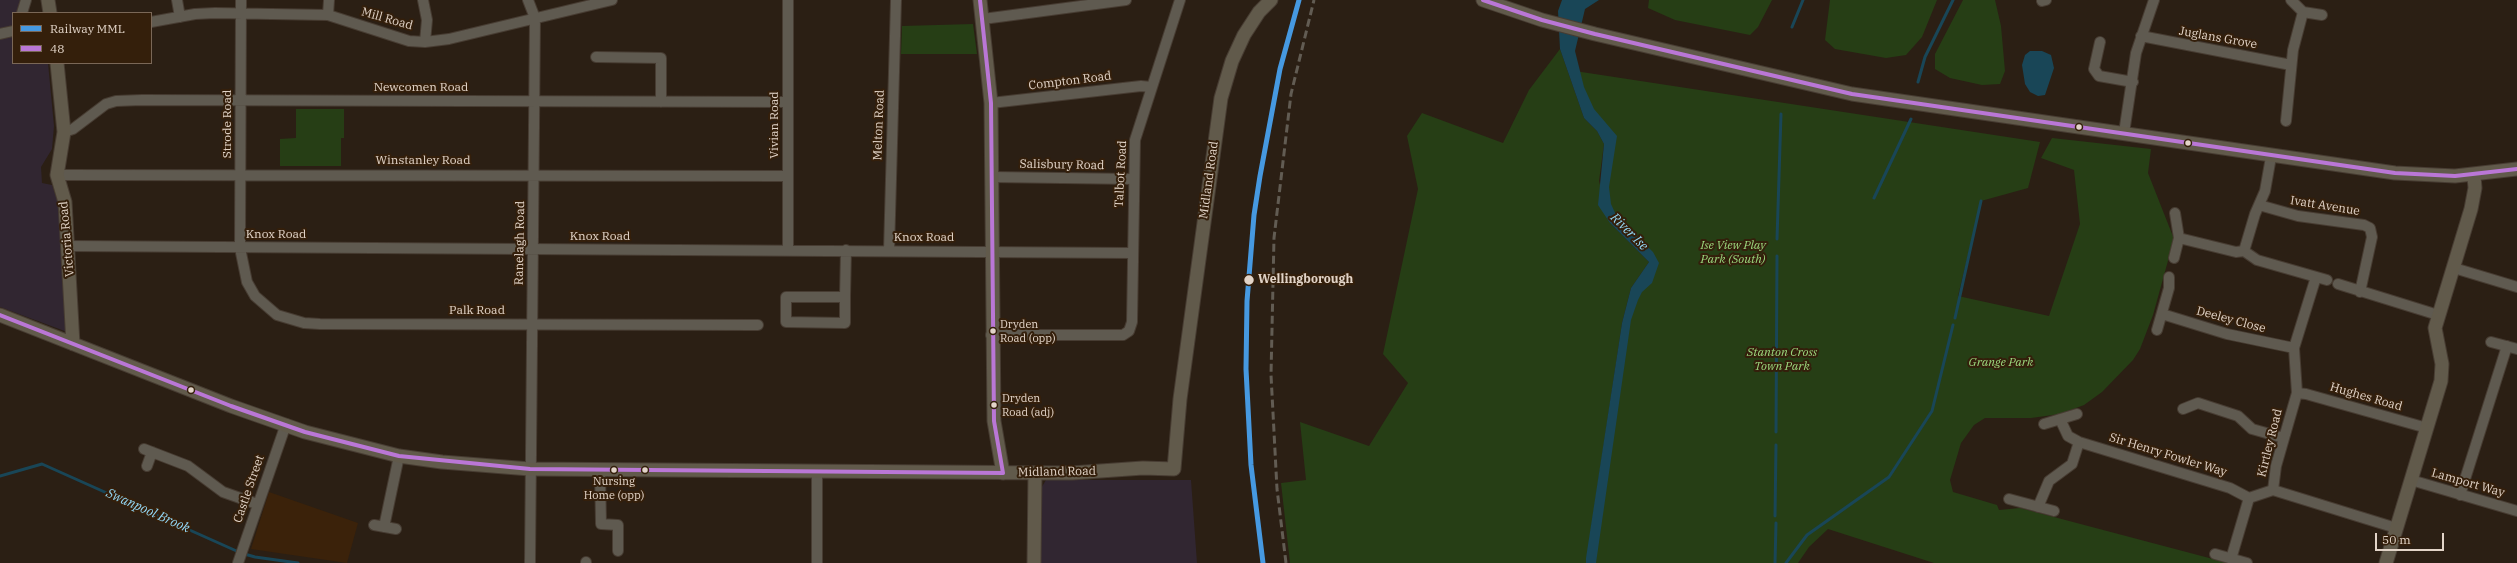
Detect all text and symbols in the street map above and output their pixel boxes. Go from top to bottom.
street label: Mill Road [360,5,414,33]
legend [12,12,152,64]
text: Railway MML [50,21,125,36]
street label: Juglans Grove [2178,24,2258,52]
text: 48 [50,41,64,56]
street label: Compton Road [1028,69,1112,93]
street label: Newcomen Road [374,81,468,95]
street label: Melton Road [871,89,887,161]
street label: Strode Road [221,90,235,158]
street label: Vivian Road [768,91,782,159]
unlabelled marker [2074,122,2084,132]
unlabelled marker [2183,138,2193,148]
street label: Talbot Road [1112,140,1130,208]
street label: Midland Road [1196,140,1222,220]
street label: Winstanley Road [376,154,470,168]
street label: Salisbury Road [1019,157,1105,173]
street label: Ivatt Avenue [2289,193,2361,219]
street label: Victoria Road [57,201,77,277]
street label: Ranelagh Road [512,201,528,285]
water label: River Ise [1607,210,1651,254]
street label: Knox Road [246,228,306,242]
street label: Knox Road [570,230,630,244]
street label: Knox Road [894,231,954,245]
park label: Ise View Play Park (South) [1700,239,1766,267]
marker: Wellingborough [1242,273,1256,287]
place label: Wellingborough [1258,273,1353,287]
street label: Palk Road [449,304,505,318]
street label: Deeley Close [2195,304,2267,336]
place label: Dryden Road (opp) [1000,318,1056,344]
marker: Dryden Road (opp) [988,326,998,336]
park label: Stanton Cross Town Park [1747,346,1817,374]
park label: Grange Park [1969,356,2033,370]
street label: Hughes Road [2328,380,2404,414]
unlabelled marker [186,385,196,395]
place label: Dryden Road (adj) [1002,392,1054,418]
marker: Dryden Road (adj) [989,400,999,410]
street label: Kirtley Road [2255,407,2285,479]
street label: Sir Henry Fowler Way [2107,430,2229,480]
street label: Castle Street [231,453,267,525]
street label: Midland Road [1018,464,1096,480]
marker: Nursing Home (opp) [609,465,619,475]
unlabelled marker [640,465,650,475]
street label: Lamport Way [2430,466,2506,500]
place label: Nursing Home (opp) [584,475,644,501]
water label: Swanpool Brook [104,486,192,536]
scale bar [2377,525,2446,551]
text: 50 m [2382,532,2411,547]

